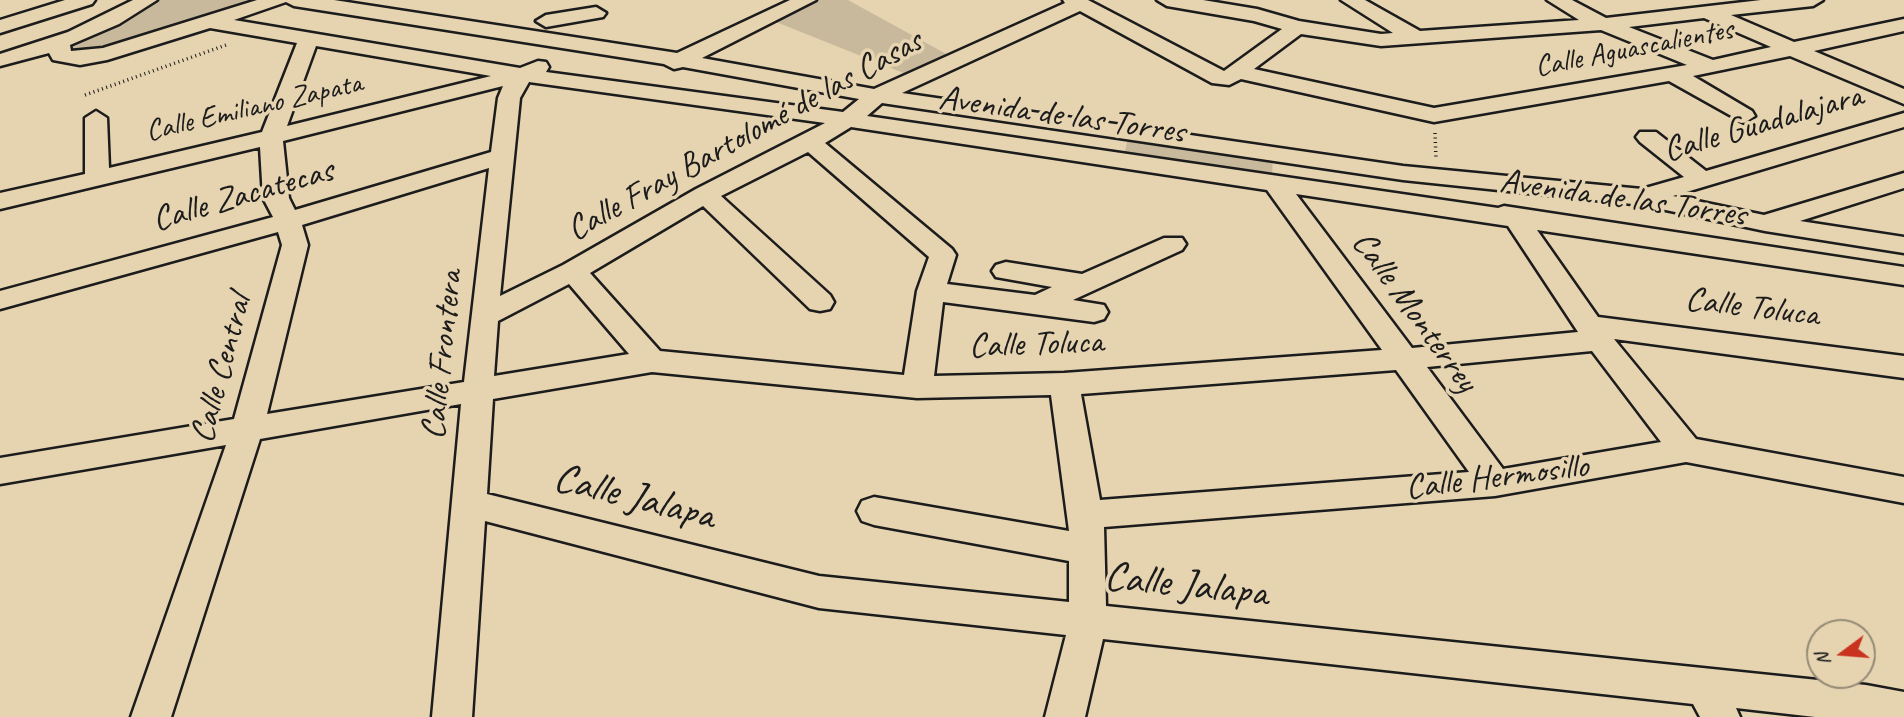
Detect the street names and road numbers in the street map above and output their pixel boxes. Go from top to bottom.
street label: Calle Aguascalientes [1532,12,1736,86]
street label: Calle Fray Bartolomé de las Casas [560,21,930,251]
street label: Calle Emiliano Zapata [142,66,366,150]
street label: Calle Guadalajara [1659,76,1867,172]
street label: Avenida de las Torres [936,78,1188,154]
street label: Calle Zacatecas [148,150,338,242]
street label: Avenida de las Torres [1497,161,1749,237]
street label: Calle Monterrey [1342,224,1486,400]
street label: Calle Frontera [413,268,473,442]
street label: Calle Toluca [1683,279,1821,337]
street label: Calle Central [182,291,262,447]
street label: Calle Toluca [968,322,1104,368]
street label: Calle Hermosillo [1403,446,1591,510]
street label: Calle Jalapa [548,454,720,542]
street label: Calle Jalapa [1102,552,1270,620]

